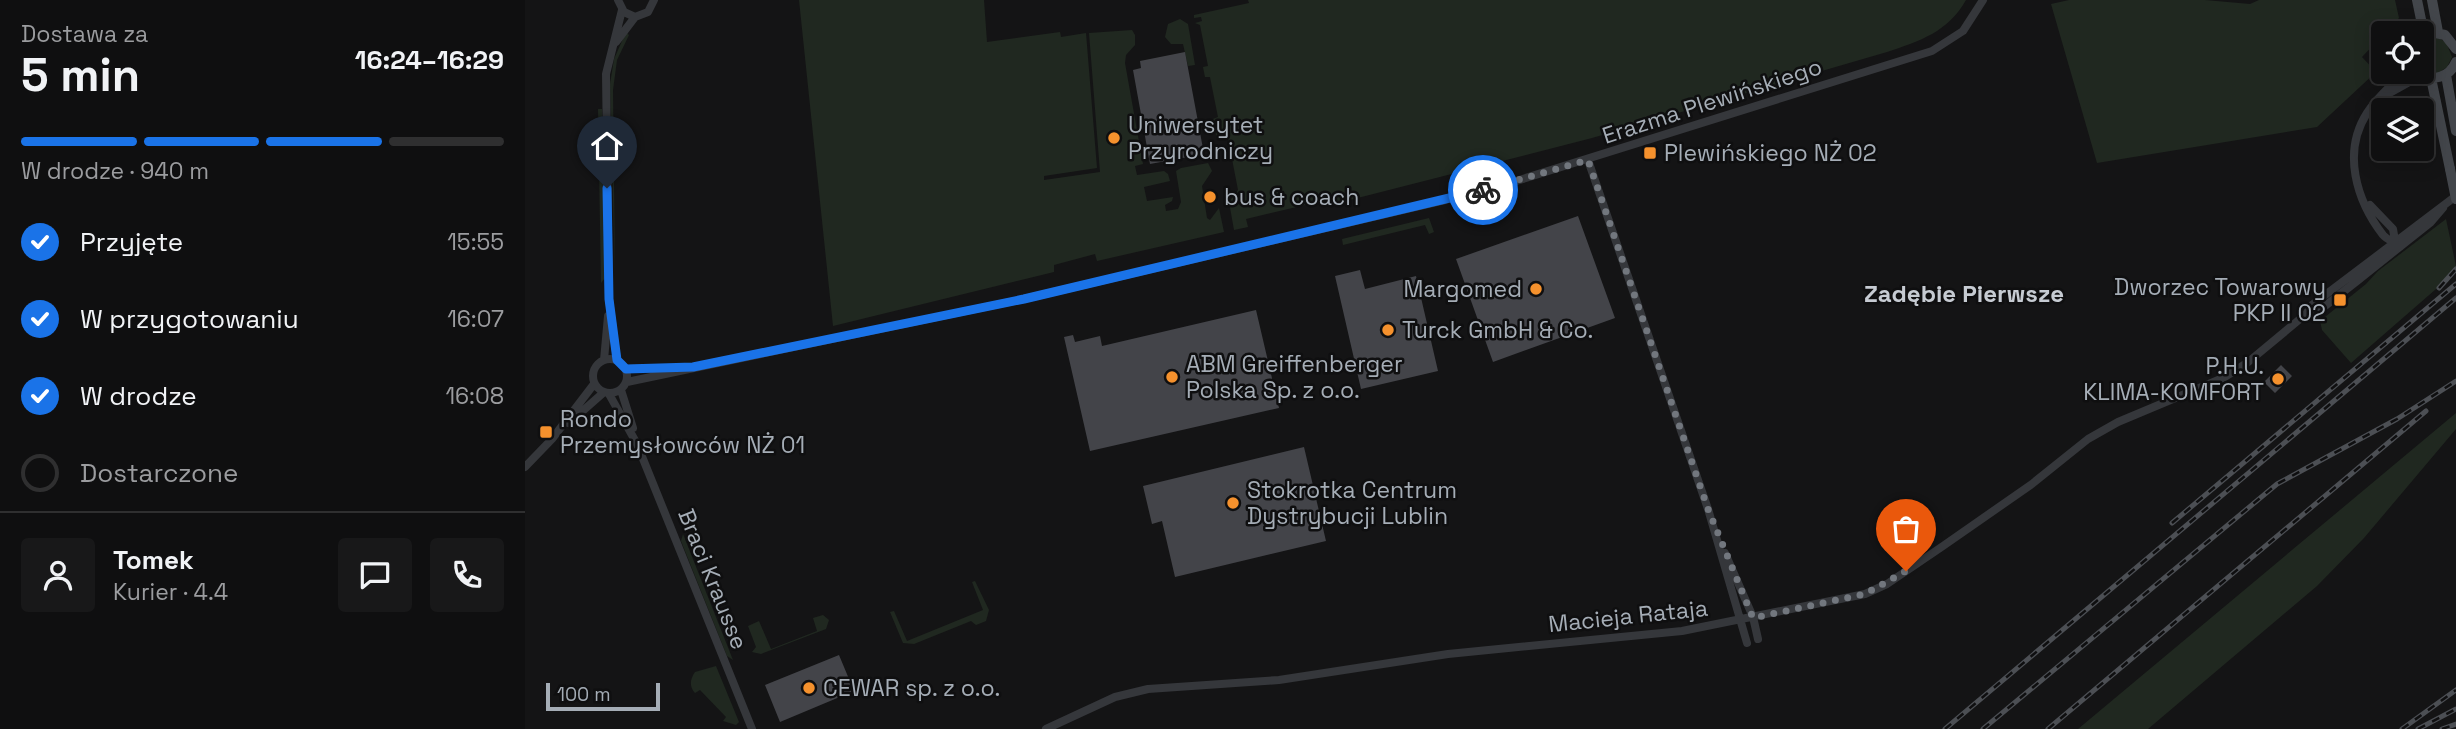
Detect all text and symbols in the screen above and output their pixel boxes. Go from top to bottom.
text: Dostawa za [21,19,148,49]
map controls [2371,21,2434,161]
button: locate [2371,21,2434,84]
text: 16:24–16:29 [355,43,504,77]
text: 5 min [21,46,140,104]
street label: Erazma Plewińskiego [1598,51,1826,151]
button: layers [2371,98,2434,161]
place label: Uniwersytet Przyrodniczy [1128,110,1273,166]
pin [577,116,637,188]
icon: home [588,127,626,165]
marker: Uniwersytet Przyrodniczy [1106,130,1122,146]
place label: Plewińskiego NŻ 02 [1664,138,1877,168]
marker: Plewińskiego NŻ 02 [1642,145,1658,161]
courier [1448,155,1518,225]
text: W drodze · 940 m [21,156,209,186]
icon: bike [1464,171,1502,209]
place label: bus & coach [1224,182,1359,212]
marker: bus & coach [1202,189,1218,205]
icon: check [21,223,59,261]
text: Przyjęte [80,225,183,259]
text: 15:55 [447,227,504,257]
place label: Dworzec Towarowy PKP II 02 [2114,272,2326,328]
place label: Margomed [1403,274,1522,304]
district label: Zadębie Pierwsze [1864,278,2064,309]
marker: Margomed [1528,281,1544,297]
marker: Dworzec Towarowy PKP II 02 [2332,292,2348,308]
icon: check [21,300,59,338]
text: W przygotowaniu [80,302,299,336]
text: 16:07 [447,304,504,334]
place label: Turck GmbH & Co. [1402,315,1593,345]
marker: Turck GmbH & Co. [1380,322,1396,338]
place label: ABM Greiffenberger Polska Sp. z o.o. [1186,349,1403,405]
place label: P.H.U. KLIMA-KOMFORT [2083,351,2264,407]
marker: ABM Greiffenberger Polska Sp. z o.o. [1164,369,1180,385]
marker: P.H.U. KLIMA-KOMFORT [2270,371,2286,387]
icon: check [21,377,59,415]
text: W drodze [80,379,197,413]
text: 16:08 [445,381,504,411]
place label: Rondo Przemysłowców NŻ 01 [560,404,805,460]
marker: Rondo Przemysłowców NŻ 01 [538,424,554,440]
text: Dostarczone [80,456,238,490]
place label: Stokrotka Centrum Dystrybucji Lublin [1247,475,1457,531]
marker: Stokrotka Centrum Dystrybucji Lublin [1225,495,1241,511]
pin [1876,499,1936,571]
street label: Braci Krausse [671,504,755,654]
icon: bag [1887,510,1925,548]
button: person [21,538,95,612]
button: chat [338,538,412,612]
button: phone [430,538,504,612]
text: Tomek [113,543,194,577]
text: Kurier · 4.4 [113,577,228,607]
street label: Macieja Rataja [1547,593,1709,639]
place label: CEWAR sp. z o.o. [823,673,1000,703]
scale bar [546,680,660,712]
marker: CEWAR sp. z o.o. [801,680,817,696]
text: 100 m [557,682,611,707]

